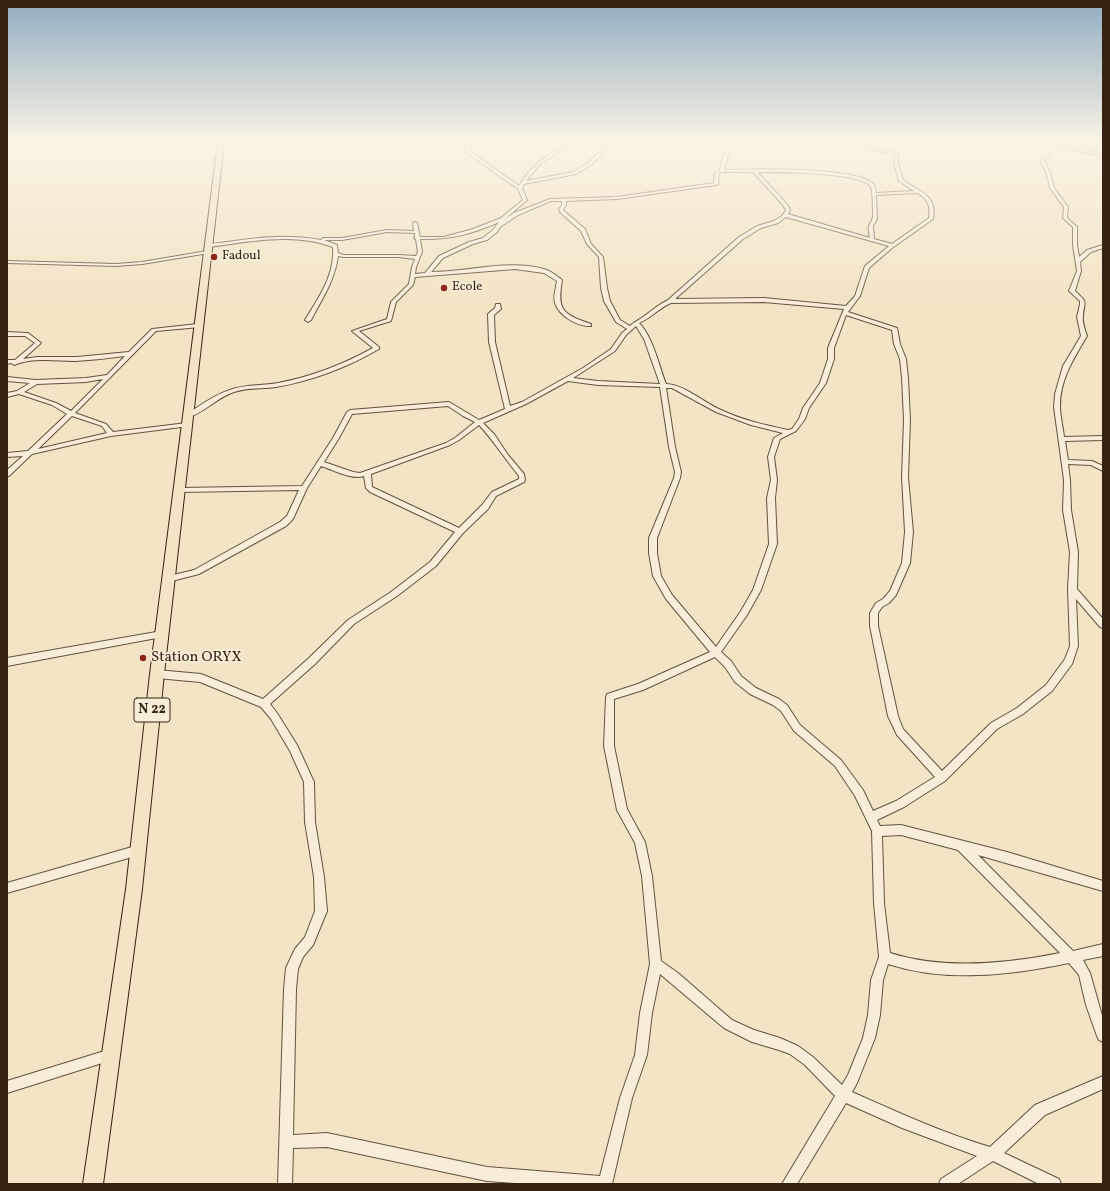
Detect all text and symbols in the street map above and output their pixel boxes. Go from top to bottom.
place label: Fadoul [222,249,261,265]
marker: Fadoul [209,252,219,262]
place label: Ecole [452,280,482,296]
marker: Ecole [439,283,449,293]
place label: Station ORYX [151,649,241,667]
marker: Station ORYX [138,653,148,663]
road number: N 22 [134,698,170,722]

